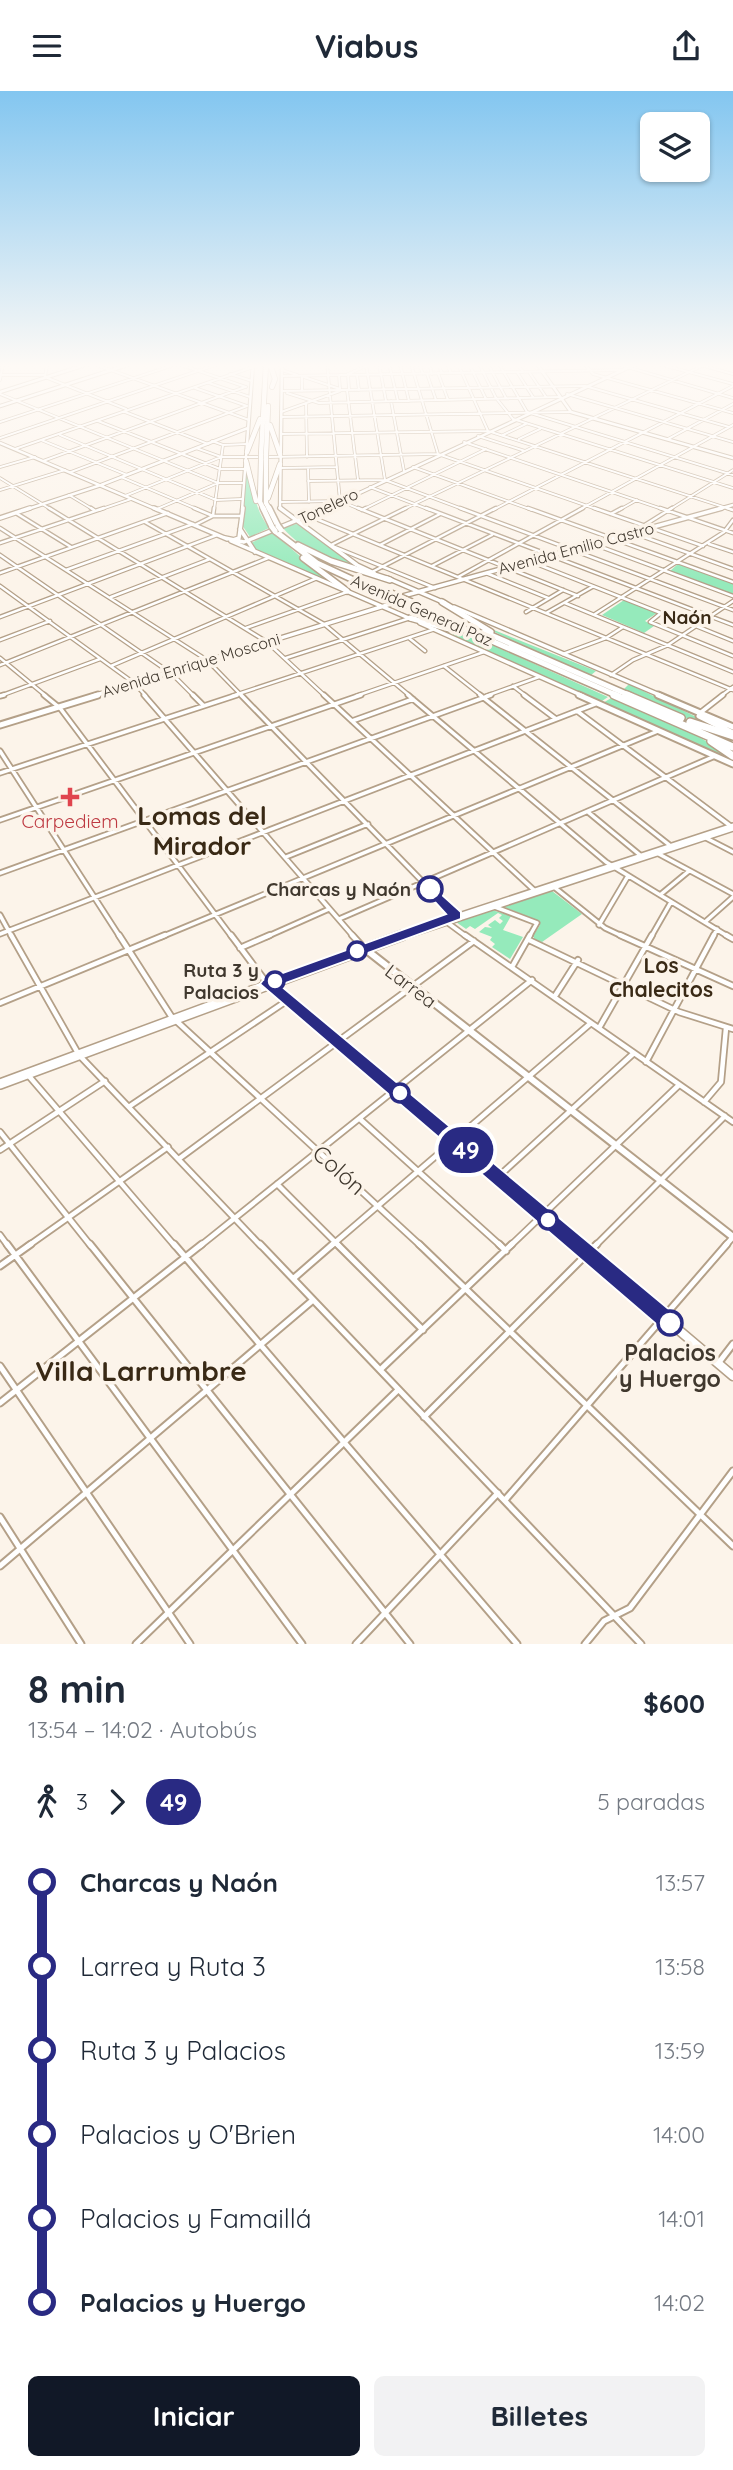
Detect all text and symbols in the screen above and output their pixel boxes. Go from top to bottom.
text: Viabus [315,26,418,66]
icon: menu [28,27,66,65]
icon: share [667,27,705,65]
map controls [640,112,710,182]
button: layers [640,112,710,182]
street label: Tonelero [295,483,361,529]
street label: Avenida Emilio Castro [496,518,656,578]
street label: Avenida General Paz [348,570,496,650]
district label: Naón [662,605,712,629]
street label: Avenida Enrique Mosconi [100,628,282,702]
marker: Carpediem [60,787,80,807]
district label: Lomas del Mirador [137,799,267,862]
place label: Carpediem [21,809,119,833]
marker: Charcas y Naón [417,876,443,902]
place label: Charcas y Naón [266,877,411,901]
unlabelled marker [347,941,367,961]
district label: Los Chalecitos [609,952,713,1002]
place label: Ruta 3 y Palacios [183,958,259,1004]
street label: Larrea [381,959,441,1013]
marker: Ruta 3 y Palacios [265,971,285,991]
unlabelled marker [390,1083,410,1103]
line badge: 49 [434,1127,498,1173]
text: 49 [452,1135,480,1165]
street label: Colón [307,1138,372,1201]
unlabelled marker [538,1210,558,1230]
marker: Palacios y Huergo [657,1310,683,1336]
place label: Palacios y Huergo [619,1338,721,1393]
district label: Villa Larrumbre [35,1353,247,1388]
text: 8 min [28,1665,126,1713]
text: $600 [643,1687,705,1720]
text: 13:54 – 14:02 · Autobús [28,1715,257,1744]
icon: walk [28,1783,66,1821]
icon: forward [98,1783,136,1821]
text: 3 [76,1787,88,1816]
text: 49 [160,1787,187,1817]
text: 5 paradas [597,1787,705,1816]
text: Charcas y Naón [80,1866,278,1899]
text: 13:57 [656,1868,705,1897]
text: Larrea y Ruta 3 [80,1950,266,1983]
text: 13:58 [655,1952,705,1981]
text: Ruta 3 y Palacios [80,2034,286,2067]
text: 13:59 [655,2036,705,2065]
text: Palacios y O'Brien [80,2118,296,2151]
text: 14:00 [653,2120,705,2149]
text: Palacios y Famaillá [80,2202,311,2235]
text: 14:01 [658,2204,705,2233]
text: Palacios y Huergo [80,2286,306,2319]
text: 14:02 [654,2288,705,2317]
button: Iniciar [28,2376,360,2456]
button: Billetes [374,2376,705,2456]

